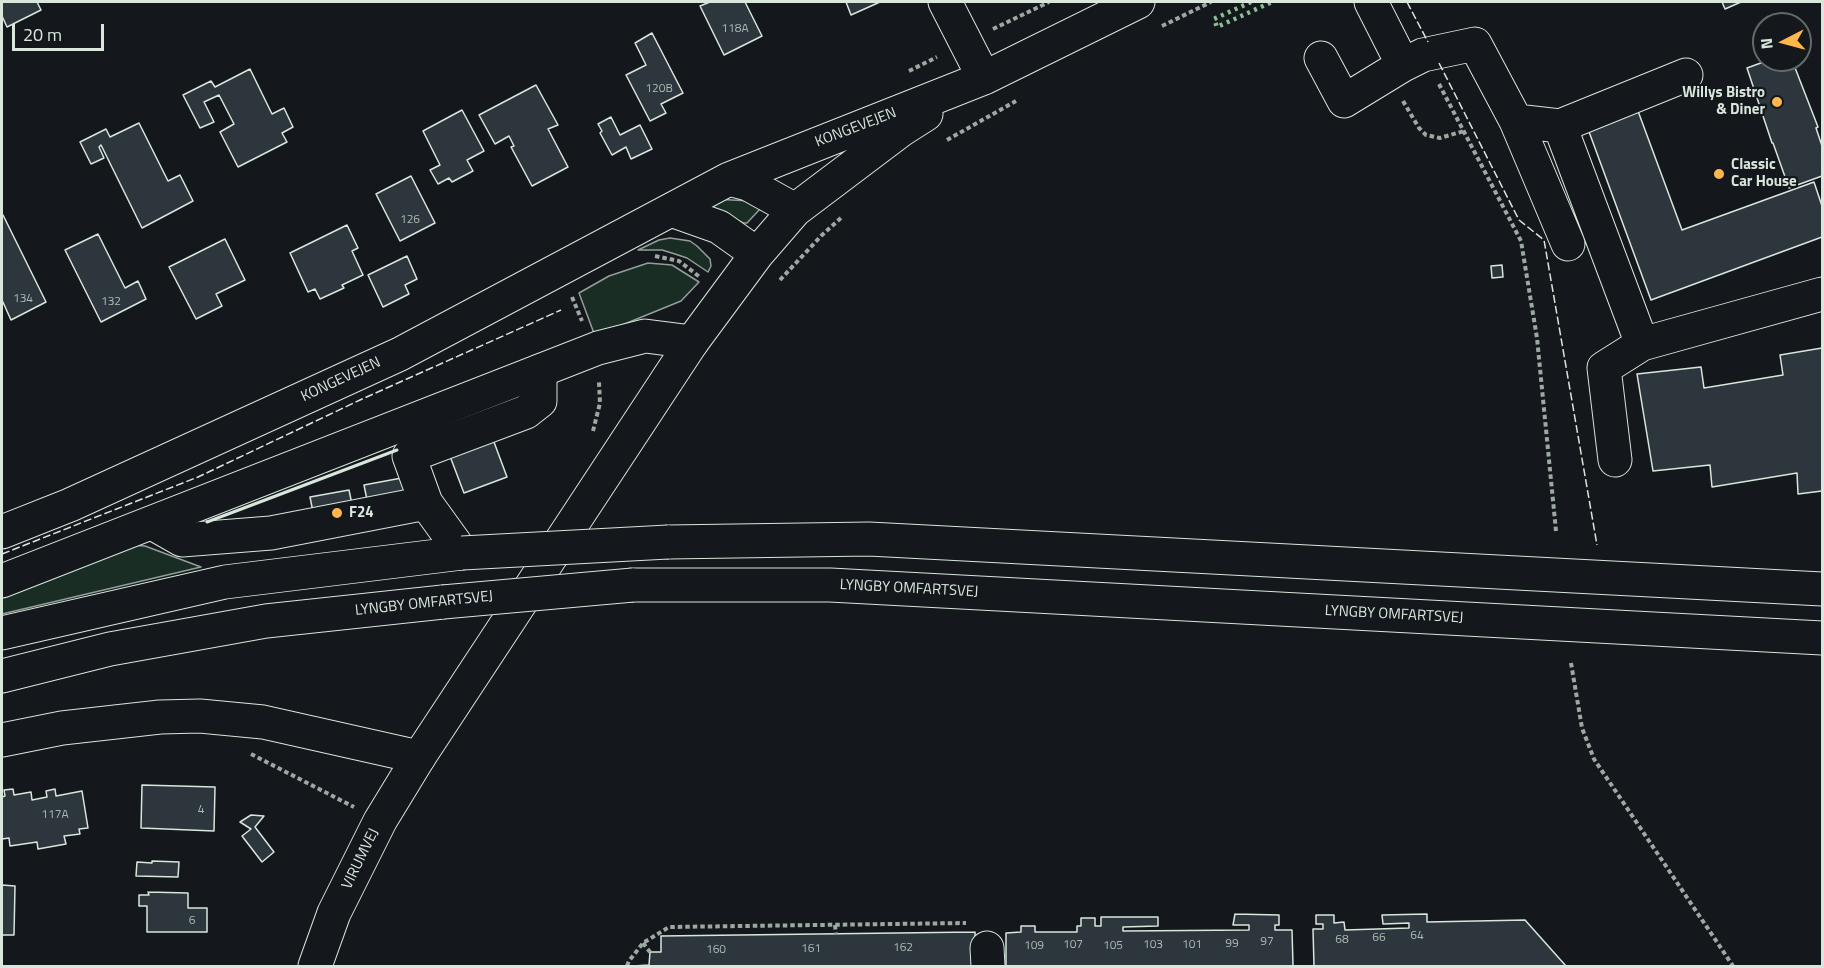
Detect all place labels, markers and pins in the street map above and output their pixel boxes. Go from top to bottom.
place label: Willys Bistro & Diner [1682,84,1765,119]
marker: Willys Bistro & Diner [1770,95,1784,109]
place label: Classic Car House [1731,156,1797,191]
marker: Classic Car House [1712,167,1726,181]
place label: F24 [349,504,374,522]
marker: F24 [330,506,344,520]

